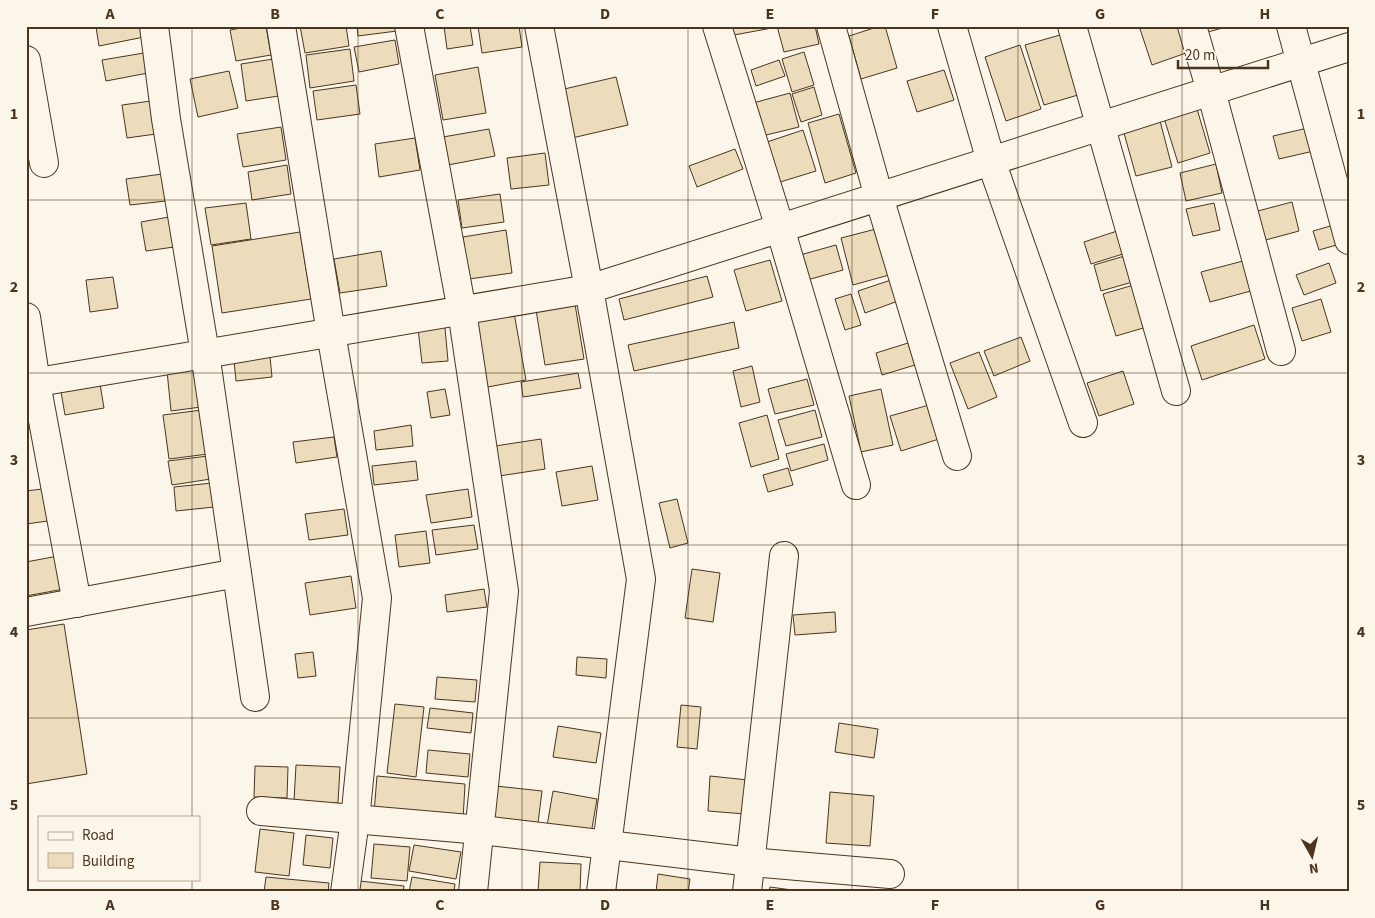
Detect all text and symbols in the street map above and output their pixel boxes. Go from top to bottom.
text: A [104,3,115,25]
text: B [270,3,280,25]
text: C [435,3,445,25]
text: D [600,3,610,25]
text: E [766,3,774,25]
text: F [931,3,939,25]
text: G [1095,3,1105,25]
text: H [1260,3,1270,25]
scale bar [1178,38,1268,70]
text: 20 m [1185,45,1215,66]
text: 1 [10,103,18,125]
text: 1 [1357,103,1365,125]
text: 2 [10,276,18,298]
text: 2 [1357,276,1365,298]
text: 3 [10,449,18,471]
text: 3 [1357,449,1365,471]
text: 4 [10,621,19,643]
text: 4 [1357,621,1366,643]
text: 5 [10,794,18,816]
text: 5 [1357,794,1365,816]
legend [38,816,200,880]
text: Road [82,825,114,846]
north arrow [1288,830,1338,880]
text: Building [82,851,135,872]
text: N [1308,857,1320,878]
text: A [104,894,115,916]
text: B [270,894,280,916]
text: C [435,894,445,916]
text: D [600,894,610,916]
text: E [766,894,774,916]
text: F [931,894,939,916]
text: G [1095,894,1105,916]
text: H [1260,894,1270,916]

